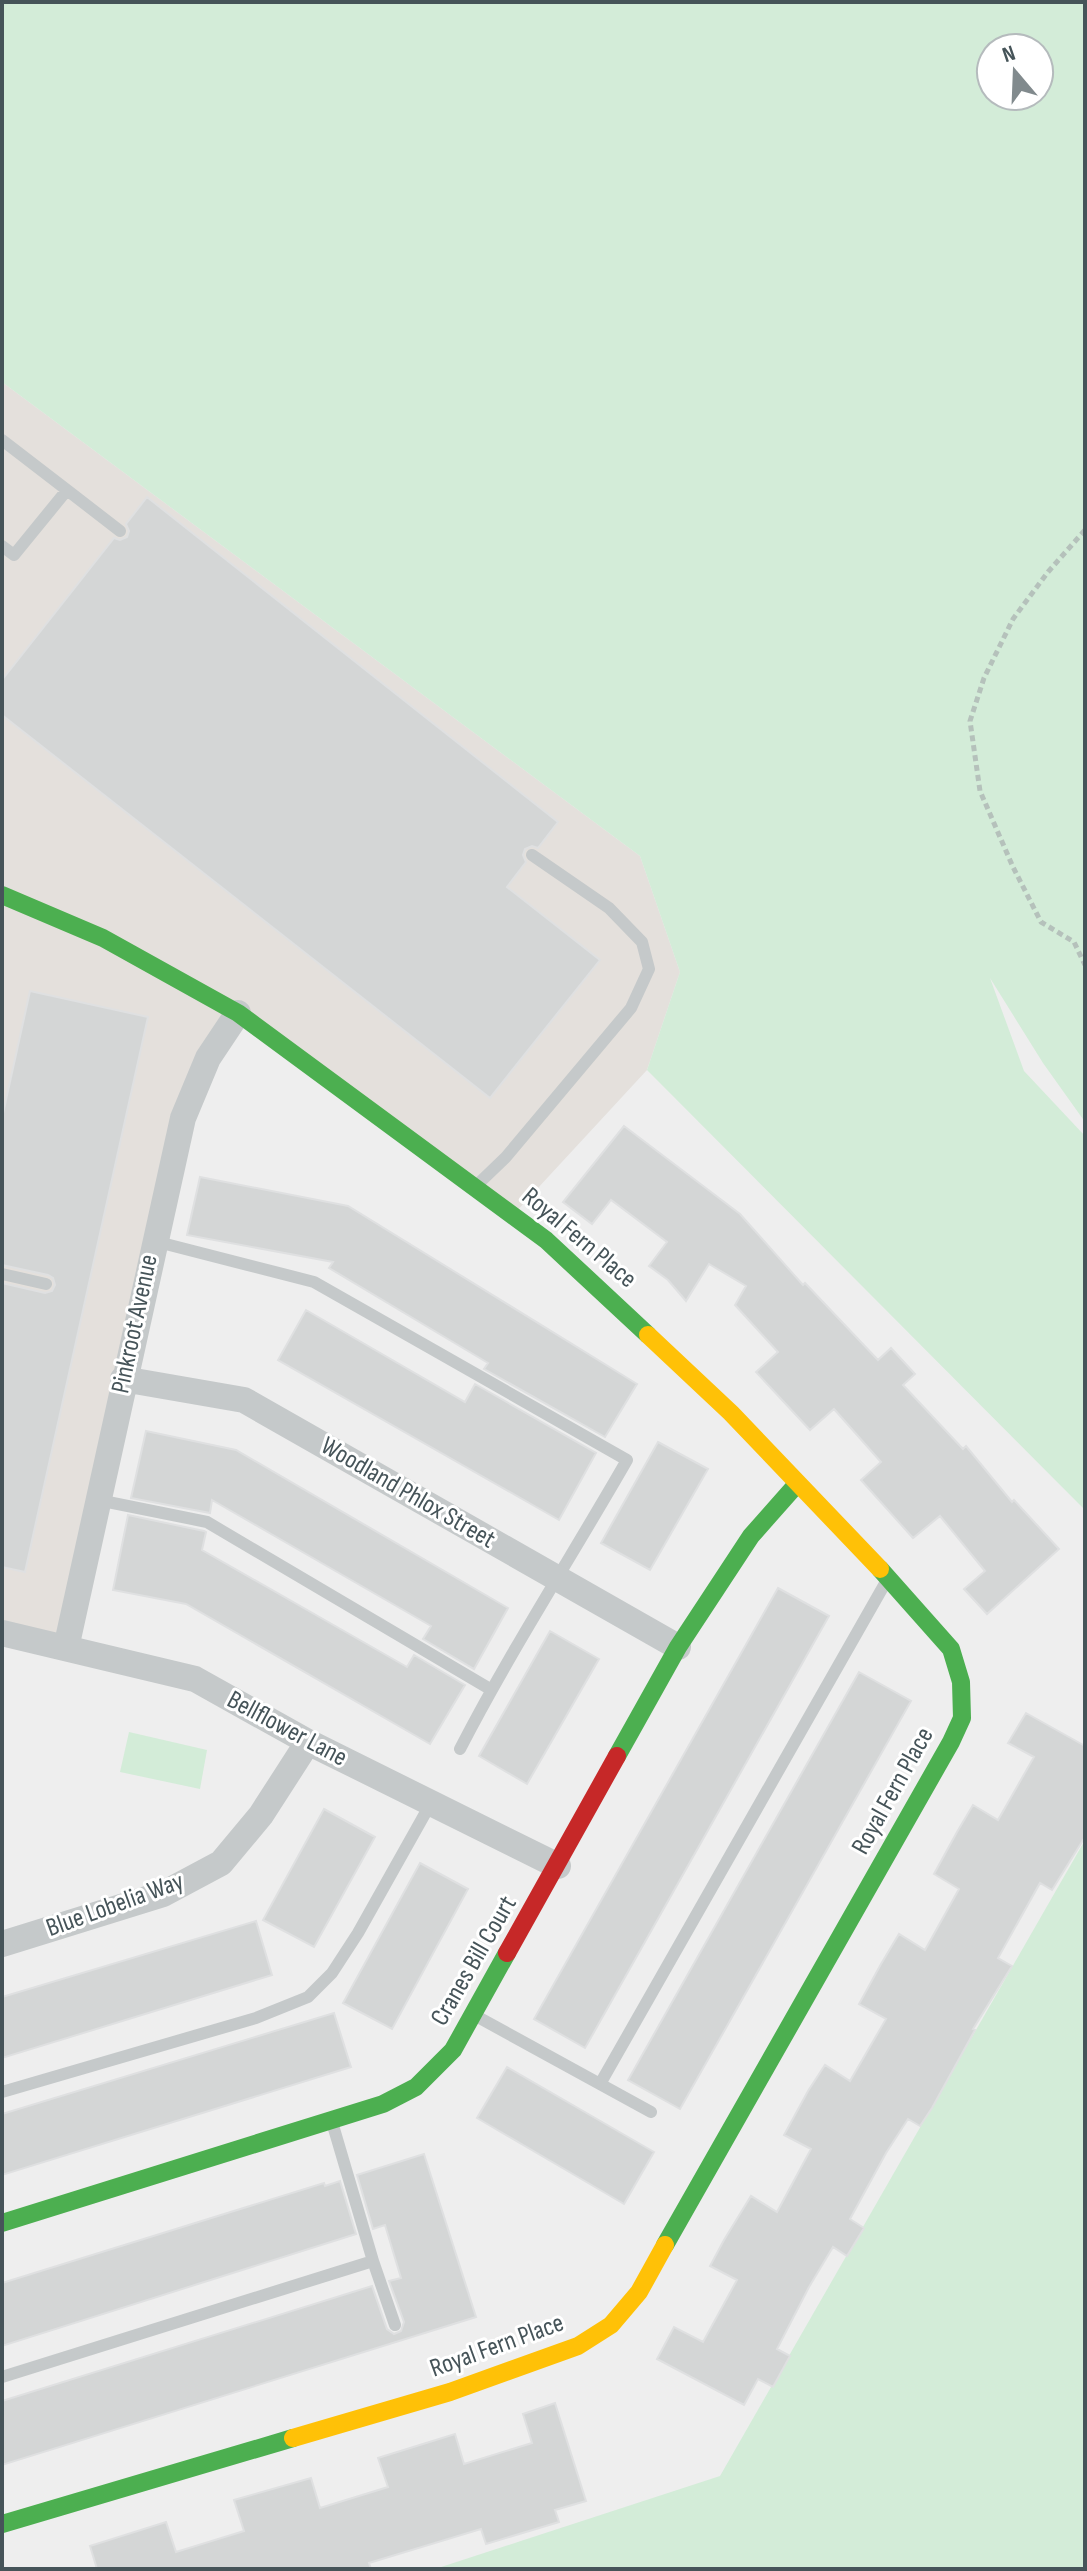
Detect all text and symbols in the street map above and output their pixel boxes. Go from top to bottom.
north arrow [975,32,1055,112]
text: N [999,40,1019,69]
street label: Royal Fern Place [515,1181,643,1295]
street label: Pinkroot Avenue [105,1252,165,1396]
street label: Woodland Phlox Street [315,1431,501,1555]
street label: Bellflower Lane [222,1684,352,1774]
street label: Royal Fern Place [845,1722,941,1860]
street label: Blue Lobelia Way [42,1866,188,1944]
street label: Cranes Bill Court [424,1891,524,2031]
street label: Royal Fern Place [426,2307,568,2385]

